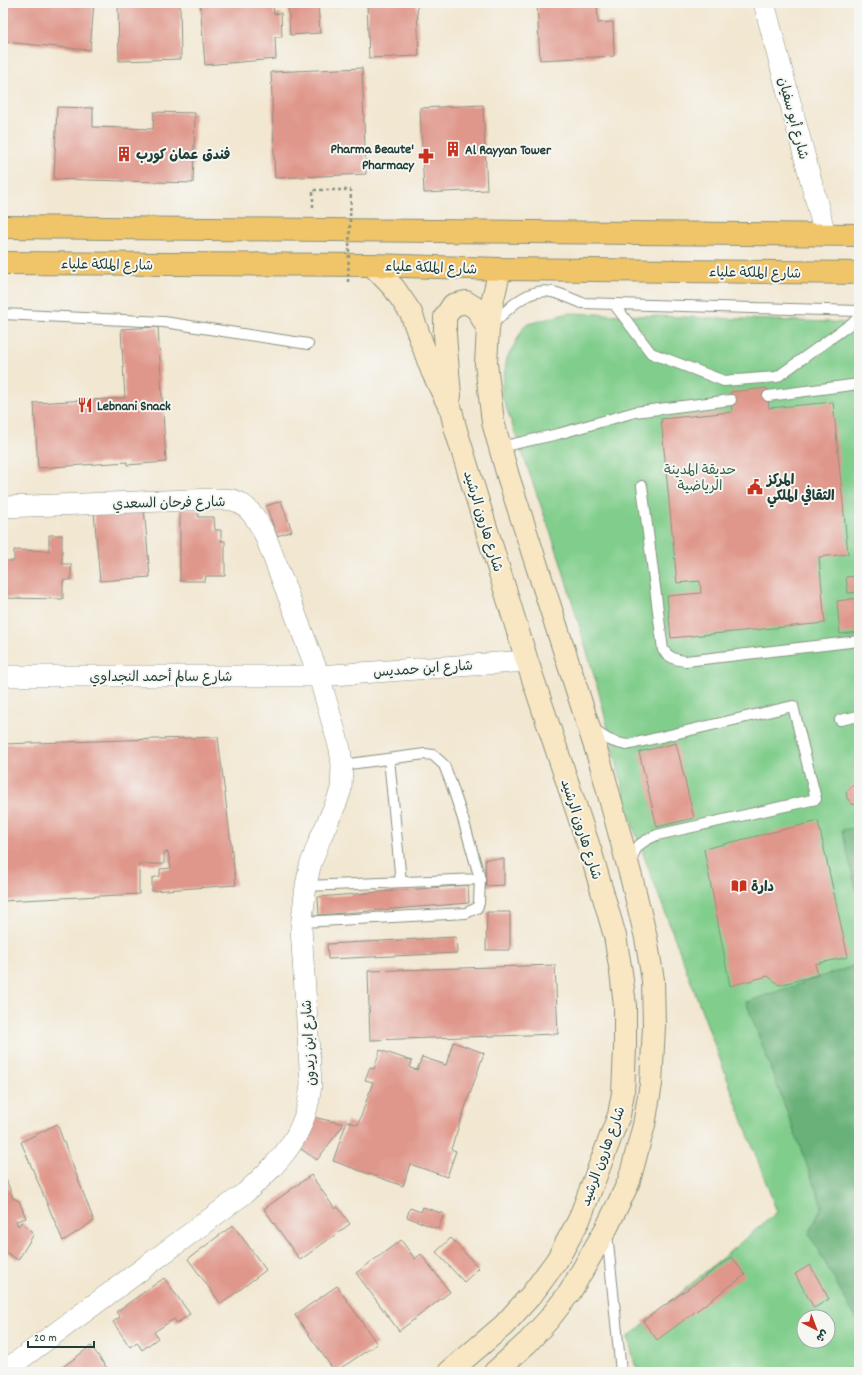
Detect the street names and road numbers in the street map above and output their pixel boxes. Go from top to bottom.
street label: شارع أبو سفيان [771,75,813,162]
street label: شارع الملكة علياء [61,255,153,277]
street label: شارع الملكة علياء [384,257,477,281]
street label: شارع الملكة علياء [709,263,801,285]
street label: شارع هارون الرشيد [457,468,507,575]
street label: شارع فرحان السعدي [112,493,226,515]
street label: شارع ابن حمديس [373,657,474,683]
street label: شارع سالم أحمد النجداوي [90,668,232,688]
street label: شارع هارون الرشيد [554,777,606,883]
street label: شارع ابن زيدون [298,999,322,1087]
street label: شارع هارون الرشيد [577,1104,631,1209]

